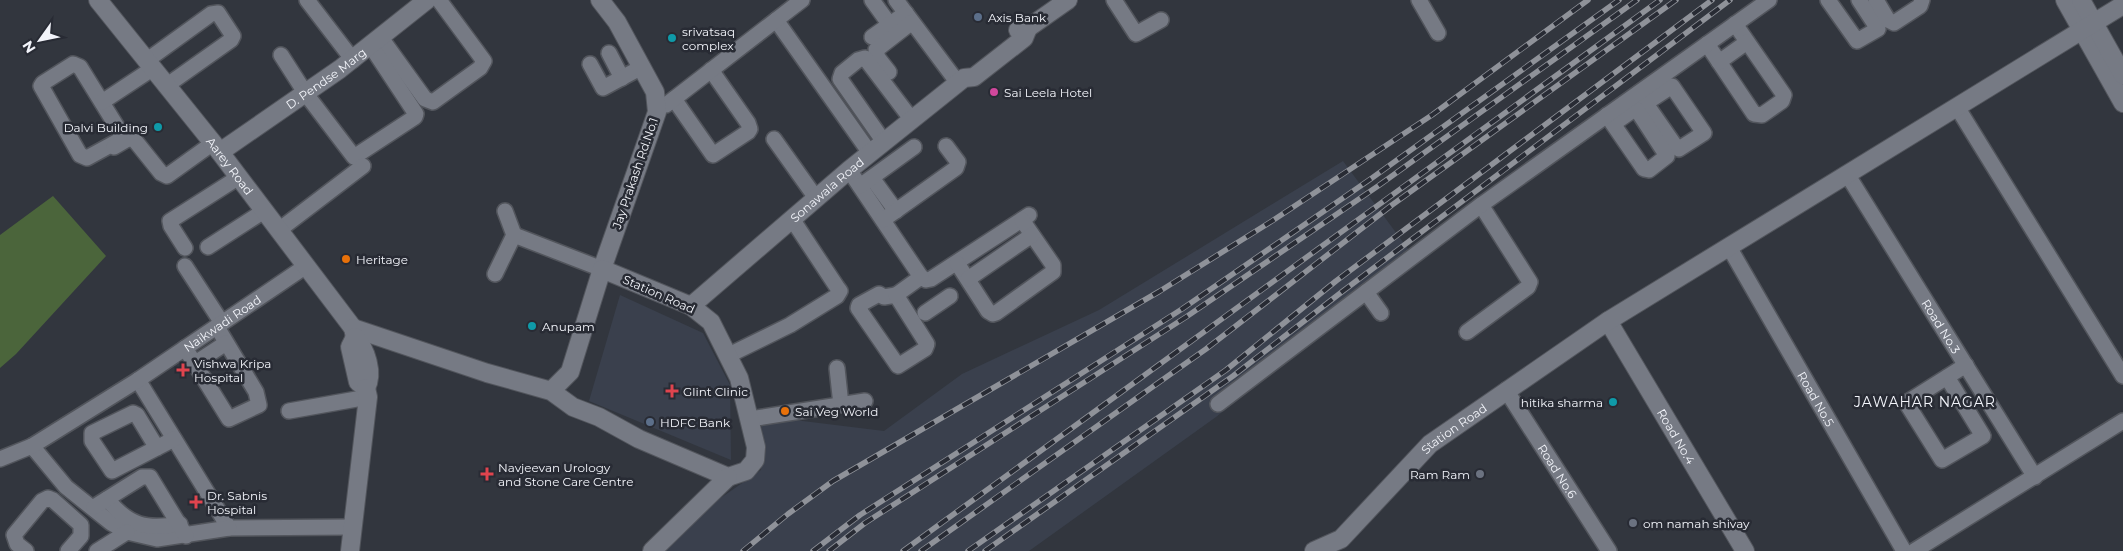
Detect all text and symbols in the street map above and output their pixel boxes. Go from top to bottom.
place label: Axis Bank [988,10,1047,25]
marker: Axis Bank [972,11,984,23]
north arrow [15,15,65,65]
place label: srivatsaq complex [682,24,735,53]
marker: srivatsaq complex [666,32,678,44]
text: N [18,37,40,57]
street label: D. Pendse Marg [283,44,369,112]
place label: Sai Leela Hotel [1004,85,1092,100]
marker: Sai Leela Hotel [988,86,1000,98]
street label: Jay Prakash Rd.No.1 [609,115,661,232]
place label: Dalvi Building [64,120,148,135]
marker: Dalvi Building [152,121,164,133]
street label: Aarey Road [204,134,257,198]
street label: Sonawala Road [787,154,867,225]
place label: Heritage [356,252,408,267]
marker: Heritage [340,253,352,265]
street label: Station Road [621,271,697,317]
street label: Naikwadi Road [180,291,264,355]
street label: Road No.3 [1919,296,1964,356]
place label: Anupam [542,319,595,334]
marker: Anupam [526,320,538,332]
place label: Vishwa Kripa Hospital [194,356,271,385]
marker: Vishwa Kripa Hospital [176,363,190,377]
street label: Road No.5 [1795,368,1838,429]
marker: Glint Clinic [665,384,679,398]
place label: Glint Clinic [683,384,748,399]
district label: JAWAHAR NAGAR [1853,393,1996,411]
place label: hitika sharma [1521,395,1603,410]
marker: hitika sharma [1607,396,1619,408]
street label: Station Road [1417,400,1489,457]
place label: Sai Veg World [795,404,878,419]
marker: Sai Veg World [779,405,791,417]
street label: Road No.4 [1654,406,1699,467]
place label: HDFC Bank [660,415,731,430]
marker: HDFC Bank [644,416,656,428]
street label: Road No.6 [1535,441,1581,501]
place label: Navjeevan Urology and Stone Care Centre [498,460,633,489]
marker: Navjeevan Urology and Stone Care Centre [480,467,494,481]
place label: Ram Ram [1410,467,1470,482]
marker: Ram Ram [1474,468,1486,480]
place label: Dr. Sabnis Hospital [207,488,267,517]
marker: Dr. Sabnis Hospital [189,495,203,509]
place label: om namah shivay [1643,516,1750,531]
marker: om namah shivay [1627,517,1639,529]

